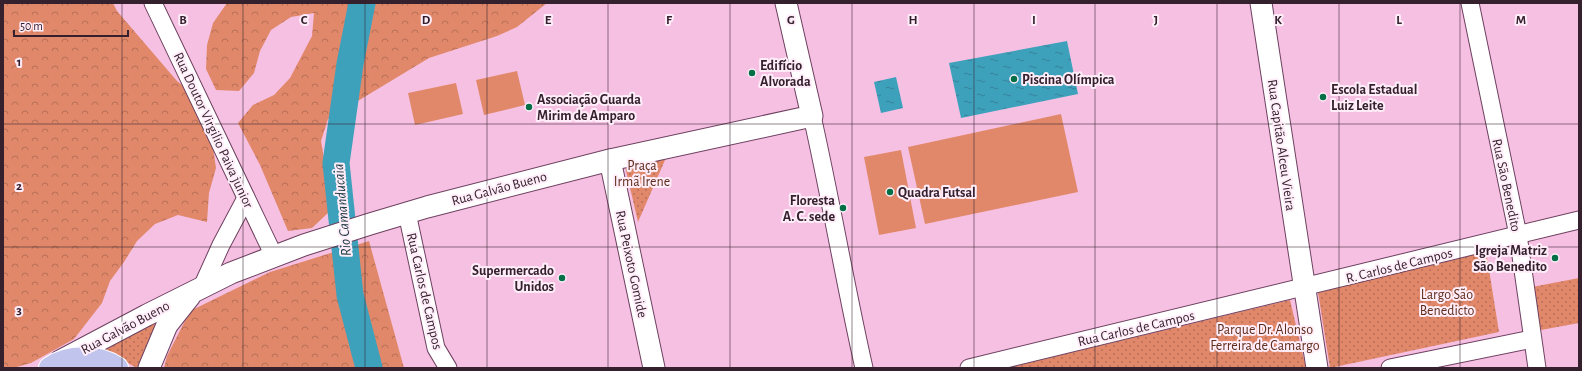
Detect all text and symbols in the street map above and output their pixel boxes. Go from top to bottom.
scale bar [14,12,128,38]
text: B [179,14,187,27]
text: C [301,14,308,27]
text: D [422,14,431,27]
text: E [545,14,552,27]
text: F [666,14,673,27]
text: G [787,14,795,27]
text: H [908,14,918,27]
text: I [1032,14,1036,27]
text: J [1154,14,1158,27]
text: K [1274,14,1282,27]
text: L [1396,14,1402,27]
text: M [1516,14,1526,27]
text: 50 m [20,20,43,32]
street label: Rua Doutor Virgilio Paiva junior [171,50,256,211]
text: 1 [17,56,21,69]
place label: Edifício Alvorada [760,59,811,89]
marker: Edifício Alvorada [747,68,757,78]
place label: Piscina Olímpica [1022,73,1115,87]
marker: Piscina Olímpica [1009,74,1019,84]
street label: Rua Capitão Alceu Vieira [1265,79,1297,212]
place label: Escola Estadual Luiz Leite [1331,83,1417,113]
marker: Escola Estadual Luiz Leite [1318,92,1328,102]
place label: Associação Guarda Mirim de Amparo [537,93,641,123]
marker: Associação Guarda Mirim de Amparo [524,102,534,112]
street label: Rua São Benedito [1489,137,1523,233]
park label: Praça Irmã Irene [614,159,670,189]
water label: Rio Camanducaia [331,163,354,257]
street label: Rua Galvão Bueno [450,169,549,208]
text: 2 [16,180,22,193]
place label: Quadra Futsal [898,186,976,200]
marker: Quadra Futsal [885,187,895,197]
place label: Floresta A. C. sede [783,194,835,224]
marker: Floresta A. C. sede [838,203,848,213]
street label: Rua Peixoto Gomide [613,209,649,319]
street label: Rua Carlos de Campos [404,231,444,351]
place label: Igreja Matriz São Benedito [1473,244,1547,274]
street label: R. Carlos de Campos [1345,246,1454,286]
marker: Igreja Matriz São Benedito [1550,253,1560,263]
place label: Supermercado Unidos [472,264,554,294]
marker: Supermercado Unidos [557,273,567,283]
park label: Largo São Benedicto [1420,288,1474,318]
street label: Rua Galvão Bueno [79,299,172,357]
text: 3 [16,304,22,317]
street label: Rua Carlos de Campos [1076,309,1196,349]
park label: Parque Dr. Alonso Ferreira de Camargo [1210,323,1320,353]

